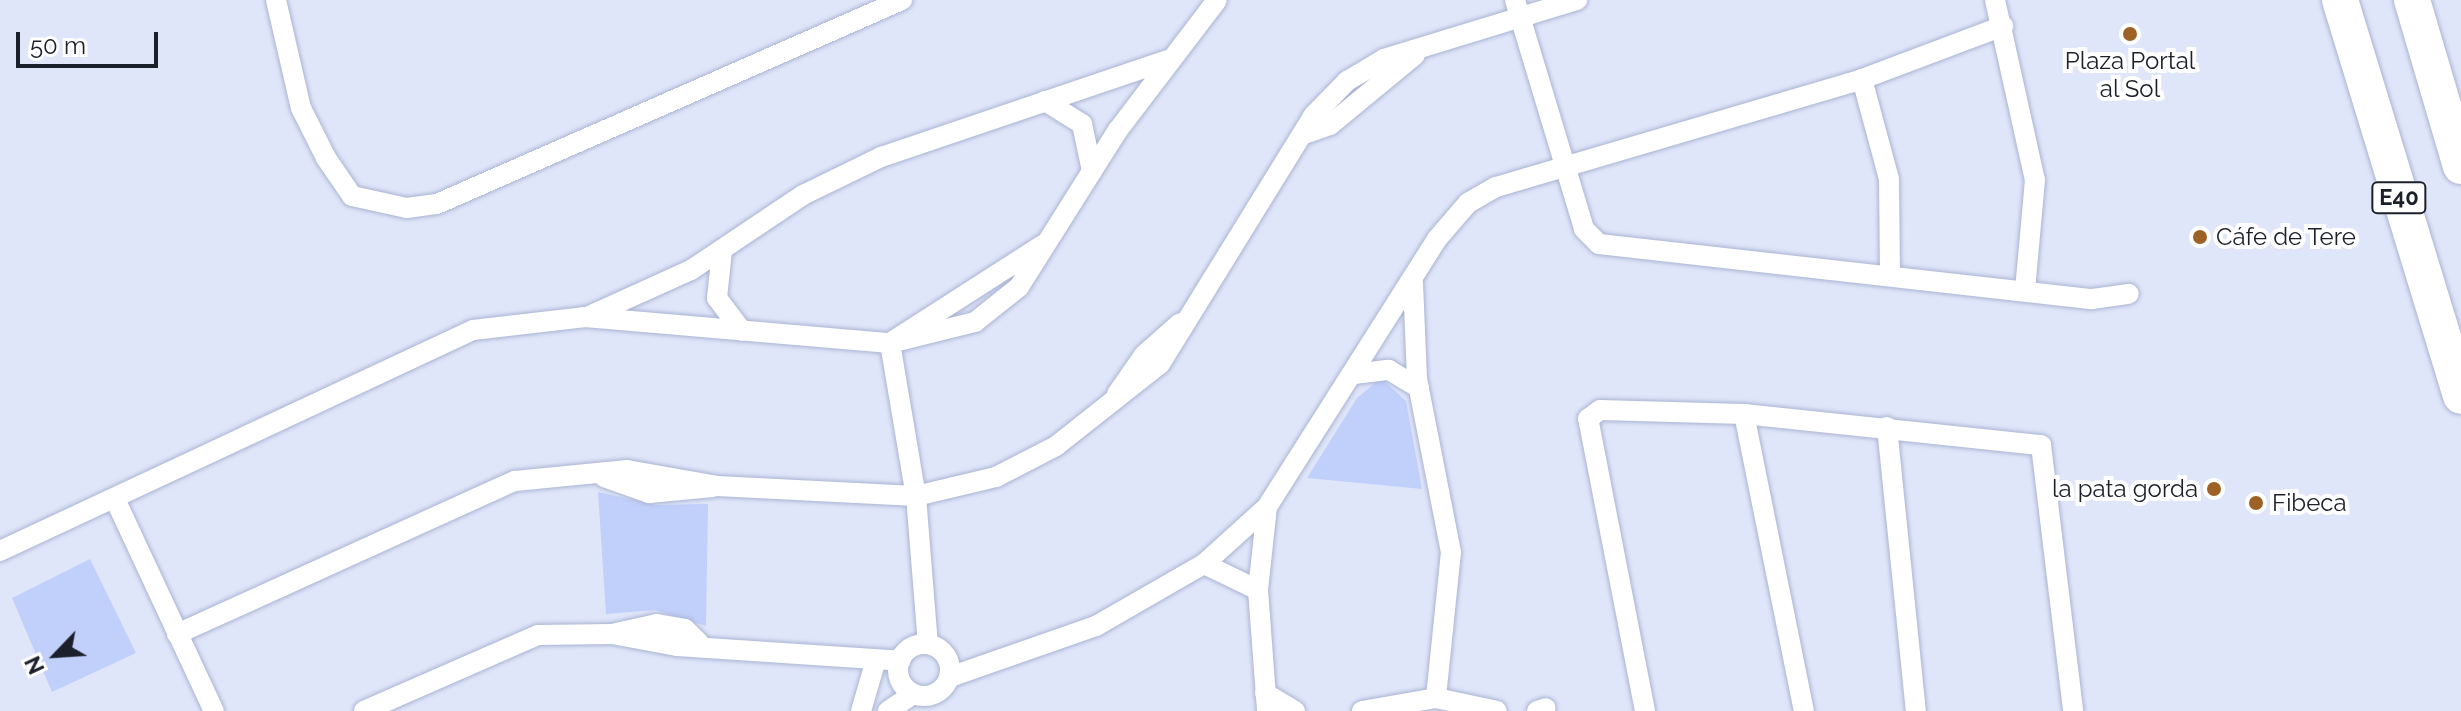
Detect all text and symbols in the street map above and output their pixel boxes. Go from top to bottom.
scale bar [20,16,162,66]
marker: Plaza Portal al Sol [2121,25,2139,43]
text: 50 m [30,31,86,60]
place label: Plaza Portal al Sol [2065,47,2195,103]
road number: E40 [2371,180,2427,216]
place label: Cáfe de Tere [2216,223,2356,251]
marker: Cáfe de Tere [2191,228,2209,246]
place label: la pata gorda [2052,475,2198,503]
marker: la pata gorda [2205,480,2223,498]
place label: Fibeca [2272,489,2347,517]
marker: Fibeca [2247,494,2265,512]
north arrow [16,615,96,695]
text: N [19,652,50,678]

